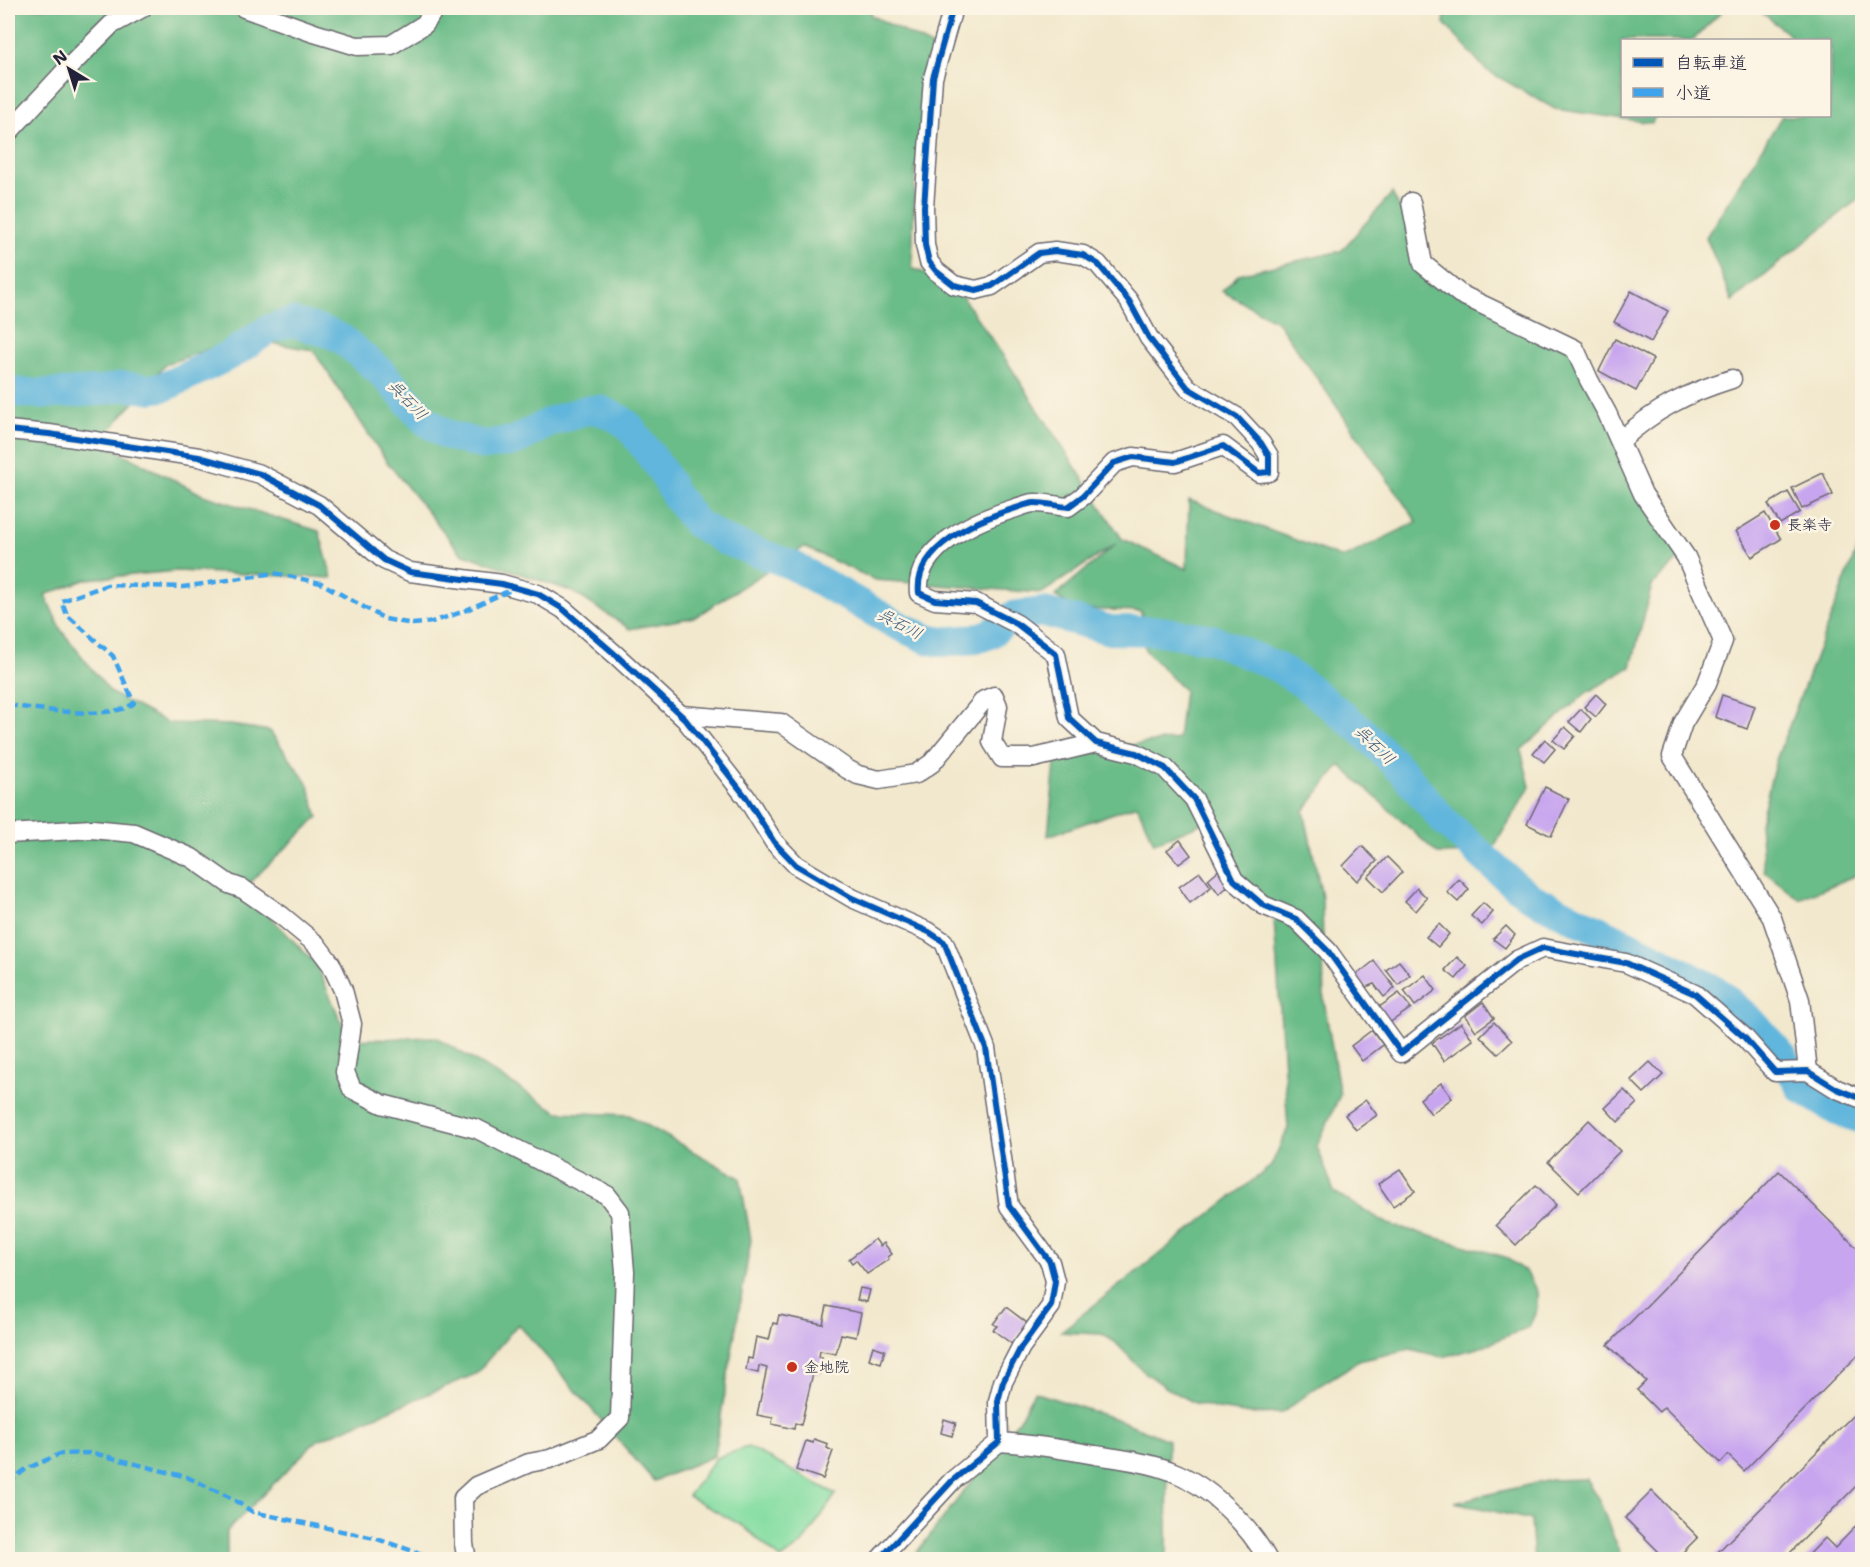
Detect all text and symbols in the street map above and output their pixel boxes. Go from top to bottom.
north arrow [39,39,99,99]
legend [1621,39,1831,117]
text: N [49,45,72,70]
text: 自転車道 [1675,51,1747,75]
text: 小道 [1675,81,1711,105]
water label: 呉石川 [384,375,432,425]
place label: 長楽寺 [1787,515,1832,535]
marker: 長楽寺 [1768,518,1782,532]
water label: 呉石川 [874,603,926,645]
water label: 呉石川 [1350,721,1400,769]
place label: 金地院 [804,1357,849,1377]
marker: 金地院 [785,1360,799,1374]

